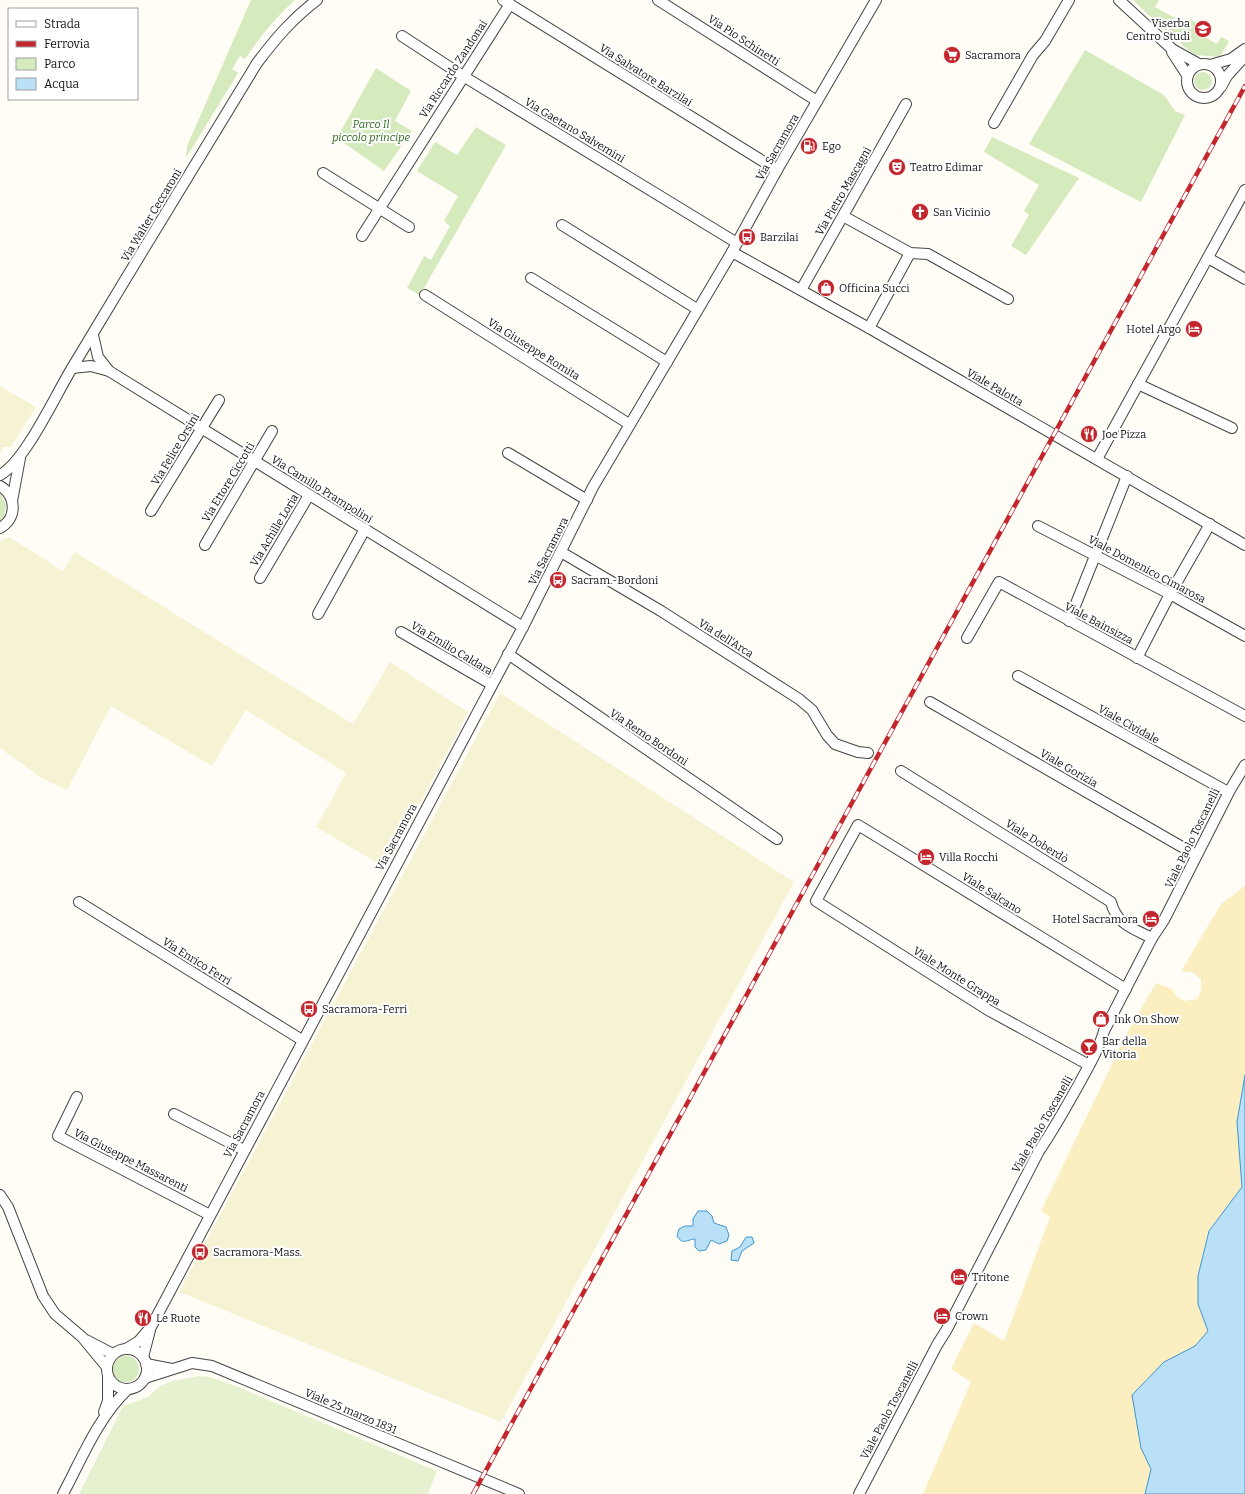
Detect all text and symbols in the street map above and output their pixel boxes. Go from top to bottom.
legend [8,8,138,100]
street label: Via Pio Schinetti [705,12,783,69]
text: Strada [44,17,81,31]
street label: Via Riccardo Zandonai [417,17,490,121]
place label: Viserba Centro Studi [1126,17,1191,43]
school or university icon: Viserba Centro Studi [1193,19,1213,39]
text: Ferrovia [44,37,90,51]
street label: Via Salvatore Barzilai [597,42,695,110]
supermarket icon: Sacramora [942,45,962,65]
place label: Sacramora [965,49,1021,62]
text: Parco [44,57,75,71]
text: Acqua [44,77,80,91]
street label: Via Gaetano Salvemini [522,95,628,166]
street label: Via Sacramora [753,112,802,183]
park label: Parco Il piccolo principe [331,118,411,144]
fuel station icon: Ego [799,136,819,156]
place label: Ego [822,140,841,153]
street label: Via Pietro Mascagni [813,144,874,238]
theatre icon: Teatro Edimar [887,157,907,177]
place label: Teatro Edimar [910,161,983,174]
street label: Via Walter Ceccaroni [119,166,185,264]
church icon: San Vicinio [910,202,930,222]
place label: San Vicinio [933,206,990,219]
bus stop icon: Barzilai [737,227,757,247]
place label: Barzilai [760,231,799,244]
shop icon: Officina Succi [816,278,836,298]
place label: Officina Succi [839,282,910,295]
street label: Via Giuseppe Romita [485,316,582,383]
hotel icon: Hotel Argo [1184,319,1204,339]
place label: Hotel Argo [1126,323,1181,336]
street label: Viale Palotta [964,366,1025,409]
street label: Via Felice Orsini [149,410,202,488]
restaurant icon: Joe Pizza [1079,424,1099,444]
place label: Joe Pizza [1101,428,1146,441]
street label: Via Ettore Ciccotti [200,439,258,524]
street label: Via Camillo Prampolini [269,453,375,526]
street label: Via Achille Loria [248,492,301,569]
street label: Via Sacramora [526,515,571,587]
street label: Viale Domenico Cimarosa [1086,533,1208,606]
bus stop icon: Sacram.-Bordoni [548,570,568,590]
place label: Sacram.-Bordoni [571,574,659,587]
street label: Viale Bainsizza [1062,600,1135,647]
street label: Via dell'Arca [696,616,756,660]
street label: Via Emilio Caldara [409,619,495,678]
street label: Viale Cividale [1096,702,1162,747]
street label: Via Remo Bordoni [607,706,691,769]
street label: Viale Gorizia [1038,747,1100,790]
street label: Viale Paolo Toscanelli [1163,786,1223,890]
street label: Via Sacramora [373,801,420,873]
street label: Viale Doberdò [1003,817,1071,866]
hotel icon: Villa Rocchi [916,847,936,867]
place label: Villa Rocchi [939,851,999,864]
street label: Viale Salcano [959,870,1024,917]
hotel icon: Hotel Sacramora [1141,909,1161,929]
place label: Hotel Sacramora [1052,913,1138,926]
street label: Via Enrico Ferri [160,935,234,988]
street label: Viale Monte Grappa [911,944,1003,1009]
bus stop icon: Sacramora-Ferri [299,999,319,1019]
place label: Sacramora-Ferri [322,1003,408,1016]
shop icon: Ink On Show [1091,1009,1111,1029]
place label: Ink On Show [1114,1013,1179,1026]
place label: Bar della Vitoria [1102,1035,1147,1061]
bar icon: Bar della Vitoria [1079,1037,1099,1057]
street label: Viale Paolo Toscanelli [1009,1073,1076,1175]
street label: Via Sacramora [221,1088,268,1160]
street label: Via Giuseppe Massarenti [72,1126,191,1195]
bus stop icon: Sacramora-Mass. [190,1242,210,1262]
place label: Sacramora-Mass. [213,1246,302,1259]
hotel icon: Tritone [949,1267,969,1287]
place label: Tritone [972,1271,1009,1284]
hotel icon: Crown [932,1306,952,1326]
restaurant icon: Le Ruote [133,1308,153,1328]
place label: Crown [955,1310,988,1323]
place label: Le Ruote [156,1312,200,1325]
street label: Viale Paolo Toscanelli [858,1358,921,1462]
street label: Viale 25 marzo 1831 [303,1386,399,1437]

